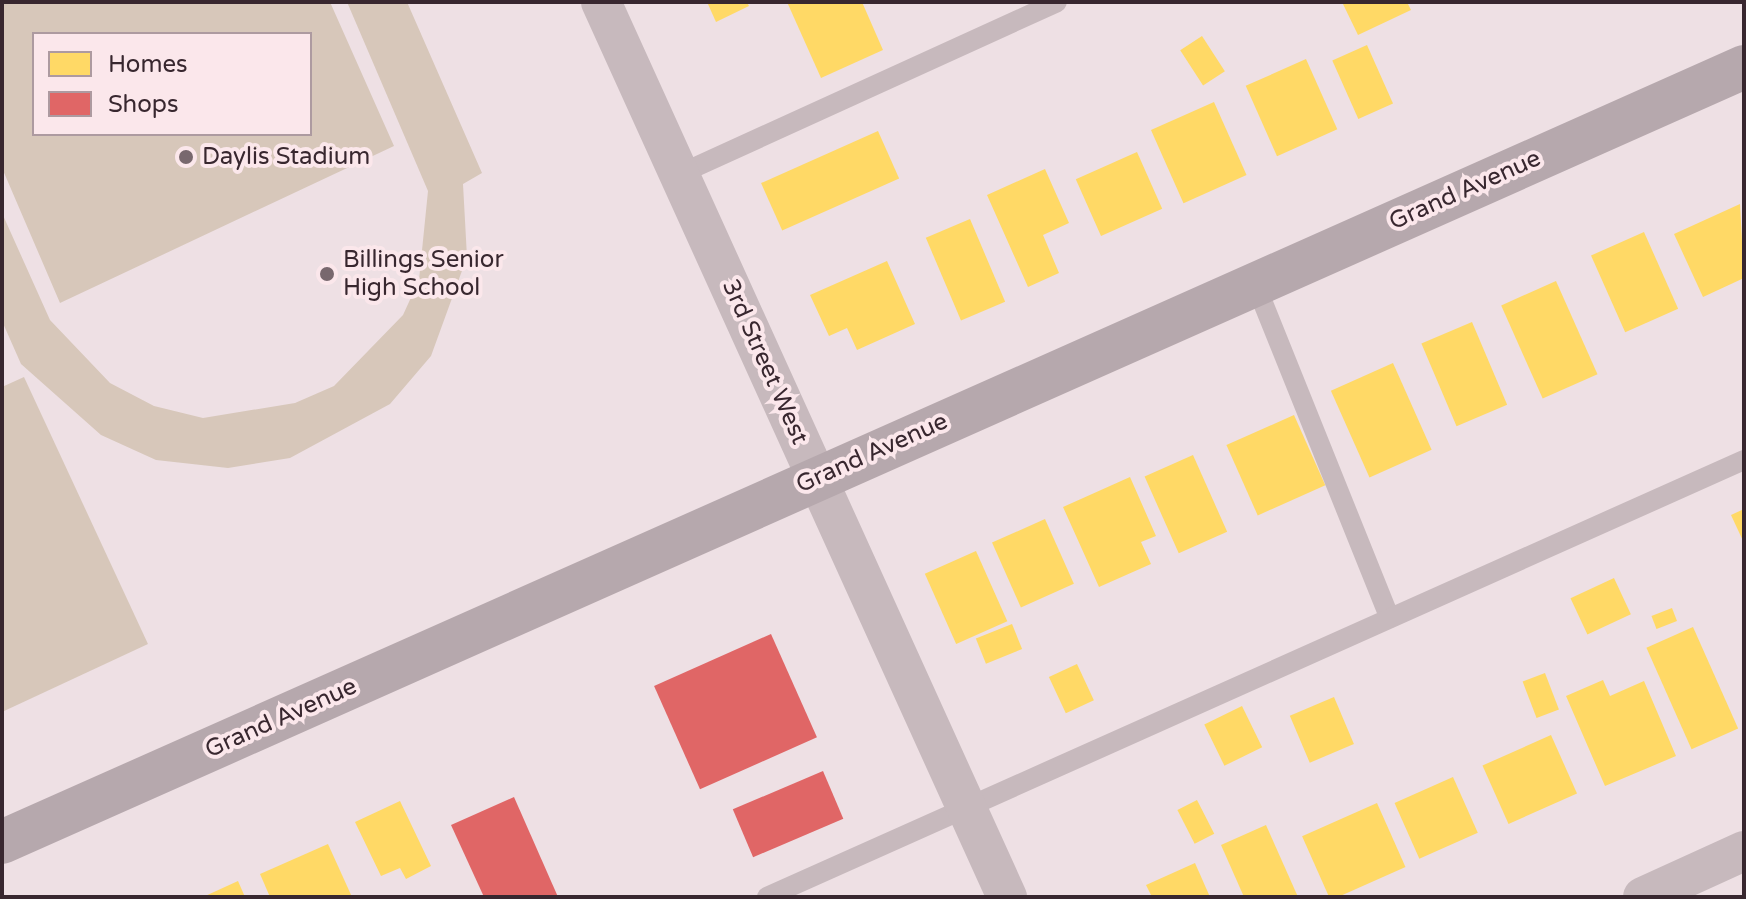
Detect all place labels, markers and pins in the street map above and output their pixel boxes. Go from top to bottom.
place label: Daylis Stadium [202,143,370,171]
marker: Daylis Stadium [177,148,195,166]
place label: Billings Senior High School [343,246,504,302]
marker: Billings Senior High School [318,265,336,283]

